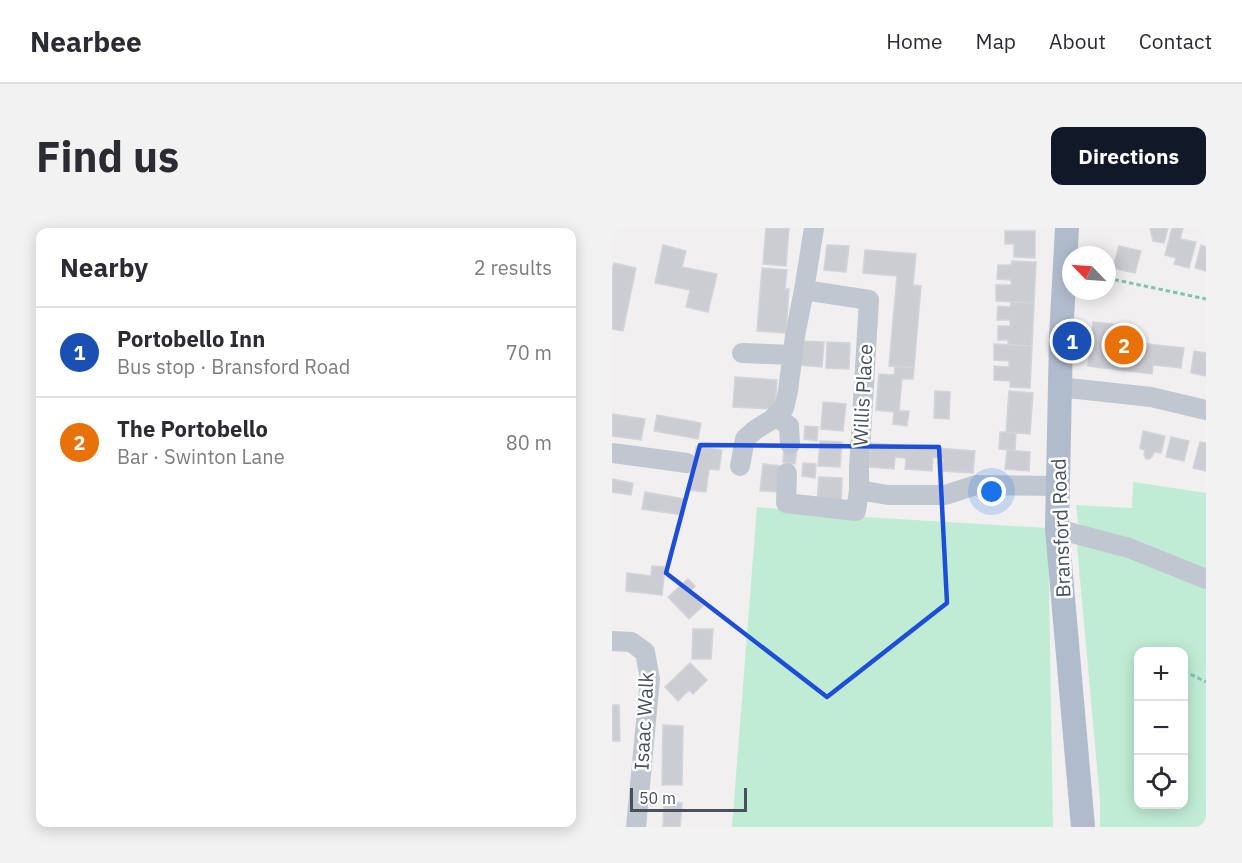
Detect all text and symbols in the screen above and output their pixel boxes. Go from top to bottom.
text: Nearbee [30,23,142,60]
text: Home [886,27,943,55]
text: Map [976,27,1016,55]
text: About [1049,27,1106,55]
text: Contact [1139,27,1212,55]
button: Directions [1051,127,1206,185]
text: Find us [36,129,179,184]
north arrow [1062,246,1116,300]
text: Nearby [60,250,148,284]
text: 2 results [474,254,552,281]
pin: 1 [1052,318,1092,364]
pin: 2 [1104,322,1144,368]
text: Portobello Inn [117,324,265,353]
text: 1 [74,339,86,366]
text: 70 m [506,339,552,366]
street label: Willis Place [846,343,879,447]
text: Bus stop · Bransford Road [117,353,350,380]
text: The Portobello [117,414,268,443]
text: 2 [74,429,86,456]
text: 80 m [506,429,552,456]
text: Bar · Swinton Lane [117,443,285,470]
street label: Bransford Road [1045,458,1076,598]
your location [977,477,1006,506]
map controls [1134,647,1188,809]
button: + [1134,647,1188,701]
street label: Isaac Walk [627,671,660,771]
button: − [1134,701,1188,755]
button: locate [1134,755,1188,809]
scale bar [630,785,747,812]
text: 50 m [639,788,676,808]

